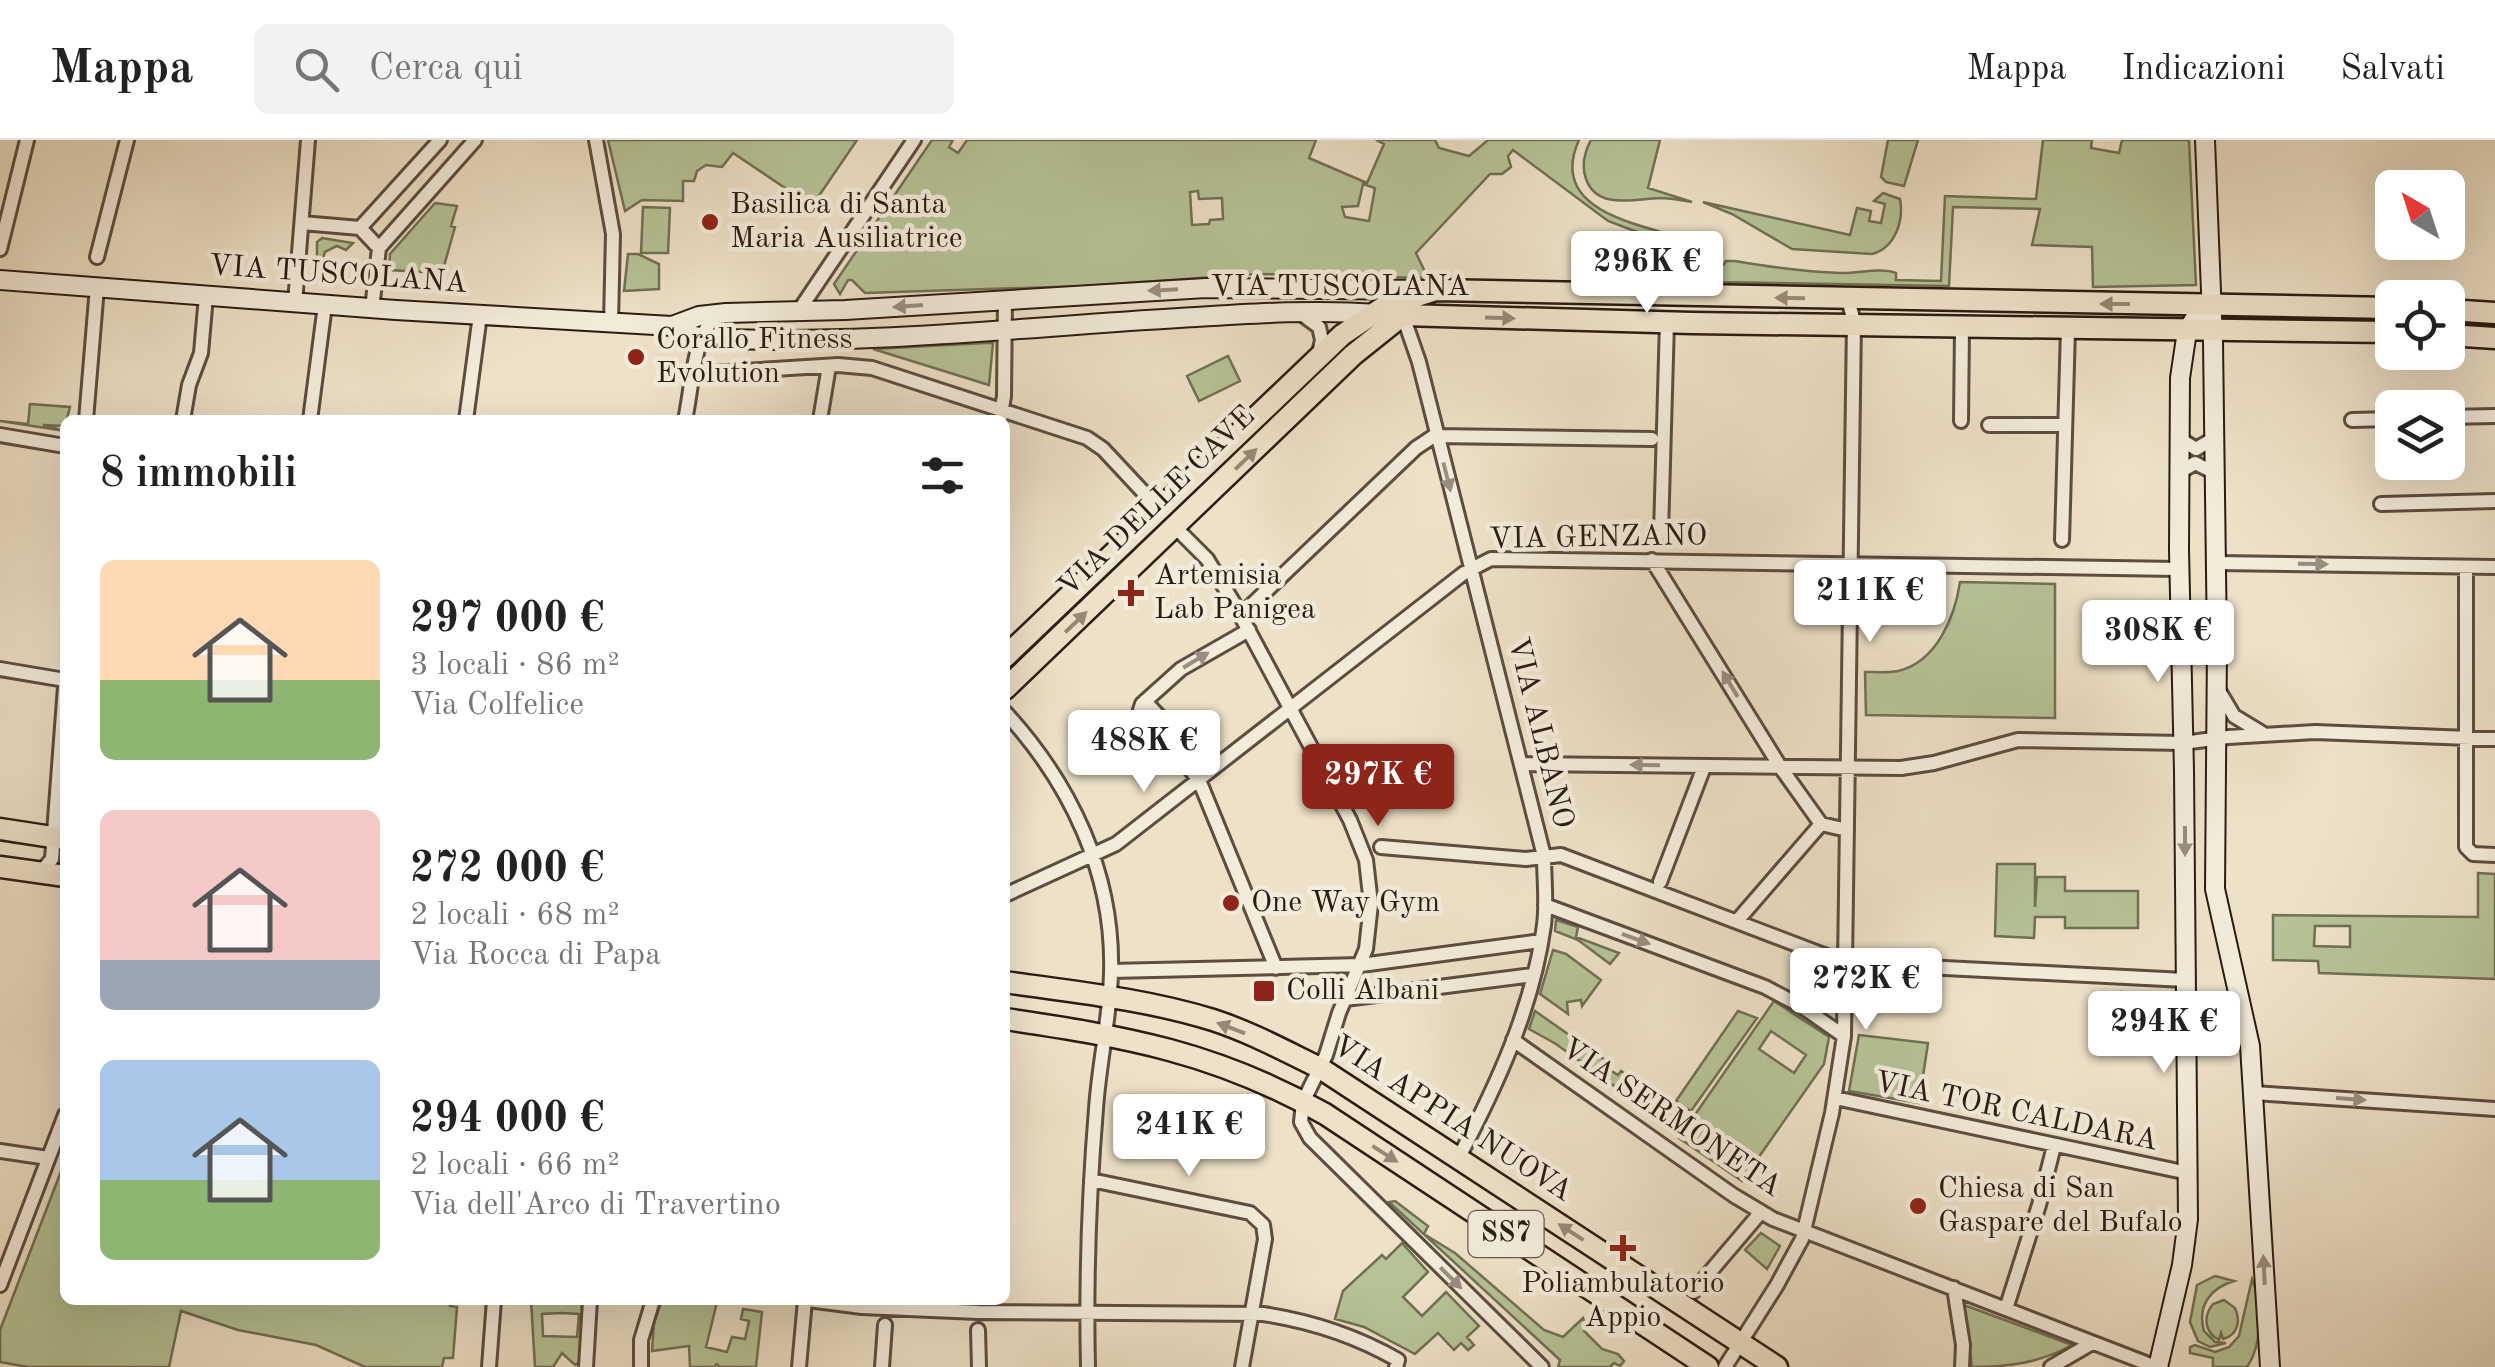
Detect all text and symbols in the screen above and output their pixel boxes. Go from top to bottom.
search box [254,24,954,114]
icon: search [289,42,344,97]
text: Mappa [50,45,194,93]
text: Cerca qui [369,50,523,88]
text: Mappa [1966,52,2067,87]
text: Indicazioni [2122,52,2285,87]
text: Salvati [2340,52,2445,87]
north arrow [2375,170,2465,260]
map controls [2375,170,2465,480]
place label: Basilica di Santa Maria Ausiliatrice [730,190,962,254]
marker: Basilica di Santa Maria Ausiliatrice [699,211,721,233]
pin: 296K € [1566,231,1728,316]
text: 296K € [1593,247,1701,279]
street label: VIA TUSCOLANA [208,251,468,299]
street label: VIA TUSCOLANA [1211,272,1470,302]
button: locate [2375,280,2465,370]
one-way arrow [1147,282,1179,298]
one-way arrow [1773,290,1805,306]
one-way arrow [2098,296,2130,312]
one-way arrow [892,298,923,314]
one-way arrow [1485,310,1517,326]
place label: Corallo Fitness Evolution [656,325,853,389]
marker: Corallo Fitness Evolution [625,346,647,368]
button: layers [2375,390,2465,480]
street label: VIA DELLE CAVE [1053,401,1261,603]
icon: filters [915,448,970,503]
one-way arrow [1233,448,1257,471]
text: 8 immobili [100,454,297,496]
one-way arrow [1440,462,1455,493]
street label: VIA GENZANO [1489,521,1707,555]
one-way arrow [2298,556,2330,572]
pin: 211K € [1789,560,1951,645]
place label: Artemisia Lab Panigea [1154,561,1316,625]
text: 211K € [1816,576,1924,608]
marker: Artemisia Lab Panigea [1118,580,1144,606]
text: 297 000 € [410,599,604,641]
icon: home [180,600,300,720]
pin: 308K € [2077,600,2239,685]
one-way arrow [1063,611,1087,634]
text: 308K € [2104,616,2212,648]
street label: VIA ALBANO [1502,634,1578,832]
text: 3 locali · 86 m² [410,650,620,682]
one-way arrow [1182,651,1209,670]
one-way arrow [1721,671,1740,698]
text: Via Colfelice [410,690,584,722]
pin: 488K € [1063,710,1225,795]
text: 488K € [1090,726,1198,758]
pin: 297K € [1297,744,1459,829]
one-way arrow [1628,757,1660,773]
text: 297K € [1324,760,1432,792]
one-way arrow [2177,825,2193,857]
text: 272 000 € [410,849,604,891]
icon: home [180,850,300,970]
place label: One Way Gym [1251,888,1440,918]
marker: One Way Gym [1220,892,1242,914]
text: 2 locali · 68 m² [410,900,620,932]
one-way arrow [1622,932,1652,947]
text: Via Rocca di Papa [410,940,661,972]
pin: 272K € [1785,948,1947,1033]
text: 272K € [1812,964,1920,996]
place label: Colli Albani [1286,976,1439,1006]
marker: Colli Albani [1251,978,1277,1004]
pin: 294K € [2083,991,2245,1076]
text: 294K € [2110,1007,2218,1039]
one-way arrow [1216,1019,1246,1035]
street label: VIA APPIA NUOVA [1327,1030,1577,1208]
street label: VIA SERMONETA [1555,1033,1787,1203]
street label: VIA TOR CALDARA [1872,1067,2161,1157]
one-way arrow [2336,1091,2368,1107]
pin: 241K € [1108,1094,1270,1179]
text: 294 000 € [410,1099,604,1141]
icon: home [180,1100,300,1220]
text: 241K € [1135,1110,1243,1142]
one-way arrow [1372,1144,1399,1163]
text: 2 locali · 66 m² [410,1150,620,1182]
place label: Chiesa di San Gaspare del Bufalo [1938,1174,2183,1238]
text: Via dell'Arco di Travertino [410,1190,781,1222]
marker: Chiesa di San Gaspare del Bufalo [1907,1195,1929,1217]
road number: SS7 [1468,1211,1544,1257]
one-way arrow [1558,1224,1585,1242]
marker: Poliambulatorio Appio [1610,1235,1636,1261]
one-way arrow [2256,1253,2272,1285]
one-way arrow [1439,1265,1463,1289]
place label: Poliambulatorio Appio [1521,1269,1725,1333]

